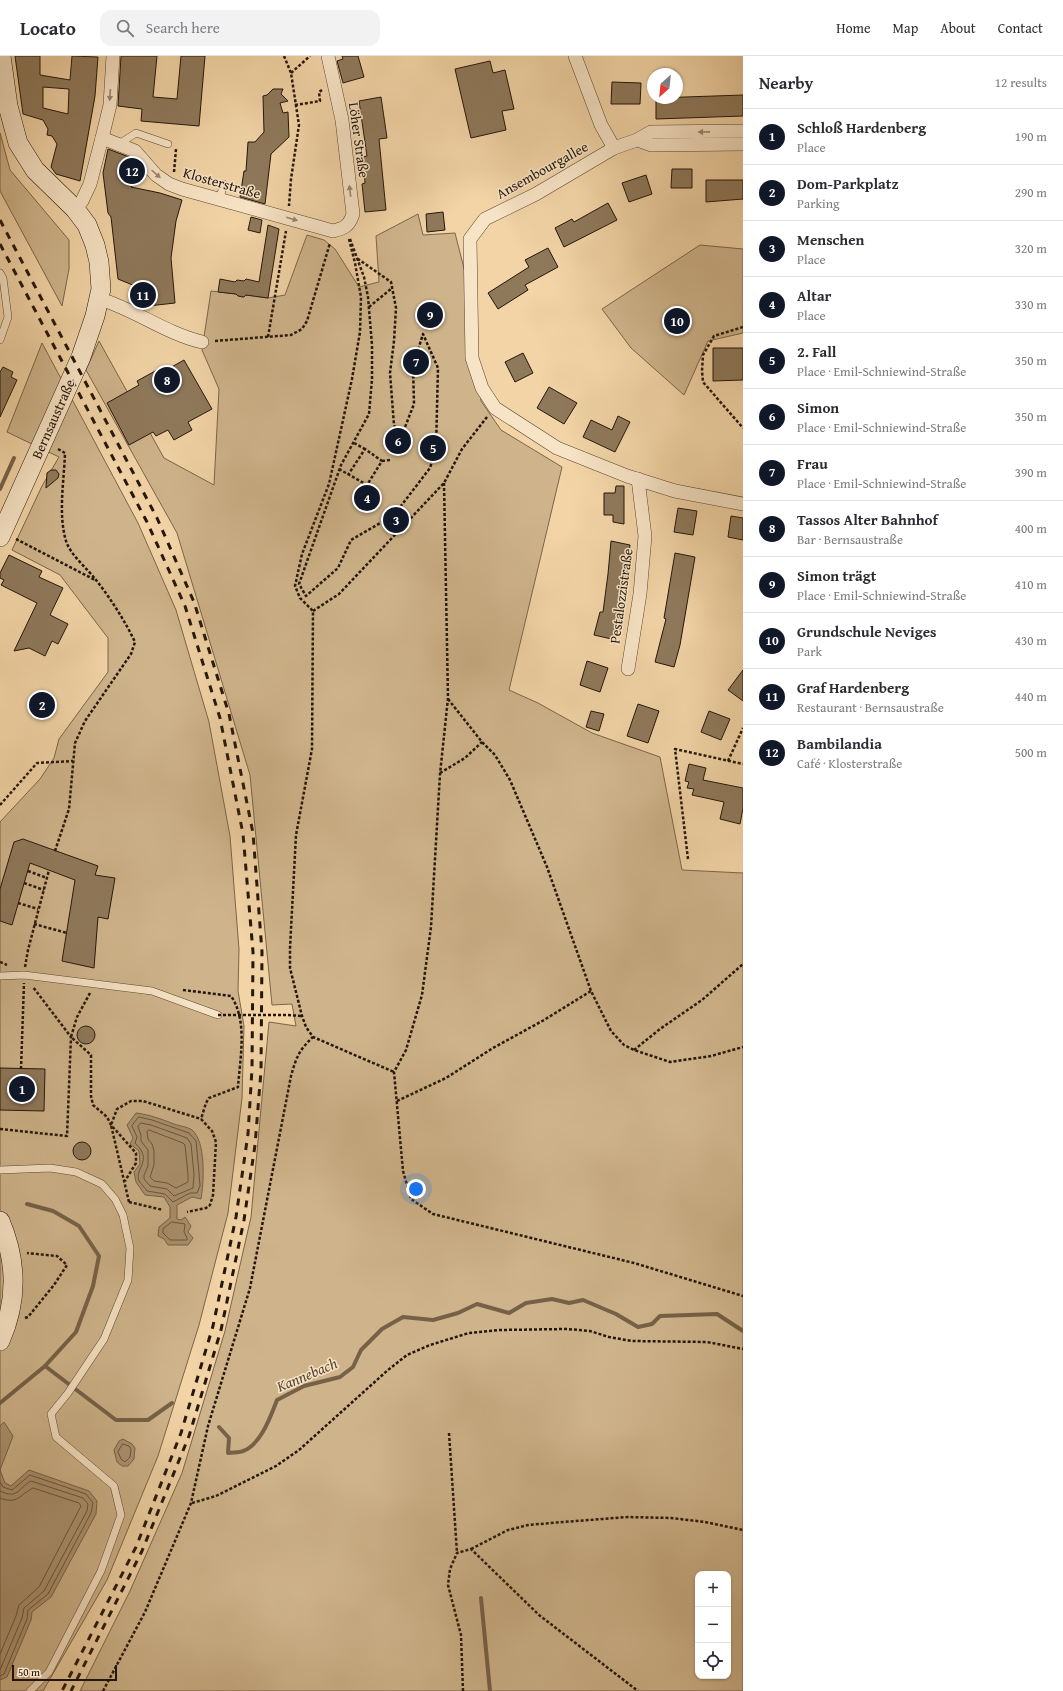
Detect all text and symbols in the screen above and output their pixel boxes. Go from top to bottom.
search box [100,10,380,46]
text: Locato [20,14,76,42]
icon: search [114,17,136,39]
text: Search here [146,17,220,38]
text: Home [836,18,871,38]
text: Map [893,18,918,38]
text: About [940,18,976,38]
text: Contact [998,18,1043,38]
north arrow [647,68,683,104]
text: Nearby [759,70,813,95]
text: 12 results [995,73,1047,92]
one-way arrow [107,89,114,101]
street label: Löher Straße [344,101,374,179]
text: Schloß Hardenberg [797,117,926,138]
text: 1 [769,127,775,146]
text: 190 m [1015,127,1047,146]
one-way arrow [698,128,710,135]
street label: Ansembourgallee [492,136,592,204]
text: Place [797,138,826,157]
pin: 12 [119,156,145,186]
street label: Klosterstraße [181,162,263,204]
one-way arrow [151,170,161,179]
text: Dom-Parkplatz [797,173,899,194]
text: 2 [769,183,775,202]
text: 290 m [1015,183,1047,202]
one-way arrow [347,185,353,197]
text: Parking [797,194,840,213]
one-way arrow [286,216,298,222]
text: Menschen [797,229,864,250]
text: 3 [769,239,775,258]
text: 320 m [1015,239,1047,258]
text: Place [797,250,826,269]
pin: 11 [130,280,156,310]
text: Altar [797,285,832,306]
text: 4 [769,295,775,314]
text: 330 m [1015,295,1047,314]
pin: 9 [417,300,443,330]
pin: 10 [664,306,690,336]
text: Place [797,306,826,325]
text: 2. Fall [797,341,836,362]
pin: 7 [403,347,429,377]
text: 5 [769,351,775,370]
text: 350 m [1015,351,1047,370]
text: Place · Emil-Schniewind-Straße [797,362,966,381]
pin: 8 [154,365,180,395]
street label: Bernsaustraße [26,376,80,462]
text: Simon [797,397,839,418]
text: 6 [769,407,775,426]
text: 350 m [1015,407,1047,426]
text: Place · Emil-Schniewind-Straße [797,418,966,437]
pin: 6 [385,426,411,456]
pin: 5 [420,433,446,463]
text: Frau [797,453,828,474]
text: 7 [769,463,775,482]
text: 390 m [1015,463,1047,482]
text: Place · Emil-Schniewind-Straße [797,474,966,493]
pin: 4 [354,483,380,513]
pin: 3 [383,505,409,535]
text: Tassos Alter Bahnhof [797,509,938,530]
text: 8 [769,519,775,538]
text: 400 m [1015,519,1047,538]
text: Bar · Bernsaustraße [797,530,903,549]
street label: Pestalozzistraße [604,547,638,645]
text: Simon trägt [797,565,876,586]
text: 9 [769,575,775,594]
text: 410 m [1015,575,1047,594]
text: Place · Emil-Schniewind-Straße [797,586,966,605]
text: Grundschule Neviges [797,621,936,642]
text: 10 [765,631,779,650]
text: 430 m [1015,631,1047,650]
text: Park [797,642,822,661]
text: Graf Hardenberg [797,677,909,698]
text: 11 [765,687,779,706]
text: 440 m [1015,687,1047,706]
pin: 2 [29,690,55,720]
text: Restaurant · Bernsaustraße [797,698,944,717]
text: Bambilandia [797,733,882,754]
text: 12 [765,743,779,762]
text: 500 m [1015,743,1047,762]
text: Café · Klosterstraße [797,754,902,773]
pin: 1 [9,1074,35,1104]
your location [406,1179,426,1199]
water label: Kannebach [272,1352,341,1397]
map controls [695,1571,731,1679]
button: + [695,1571,731,1607]
button: − [695,1607,731,1643]
button: locate [695,1643,731,1679]
scale bar [12,1663,117,1682]
text: 50 m [18,1664,40,1680]

